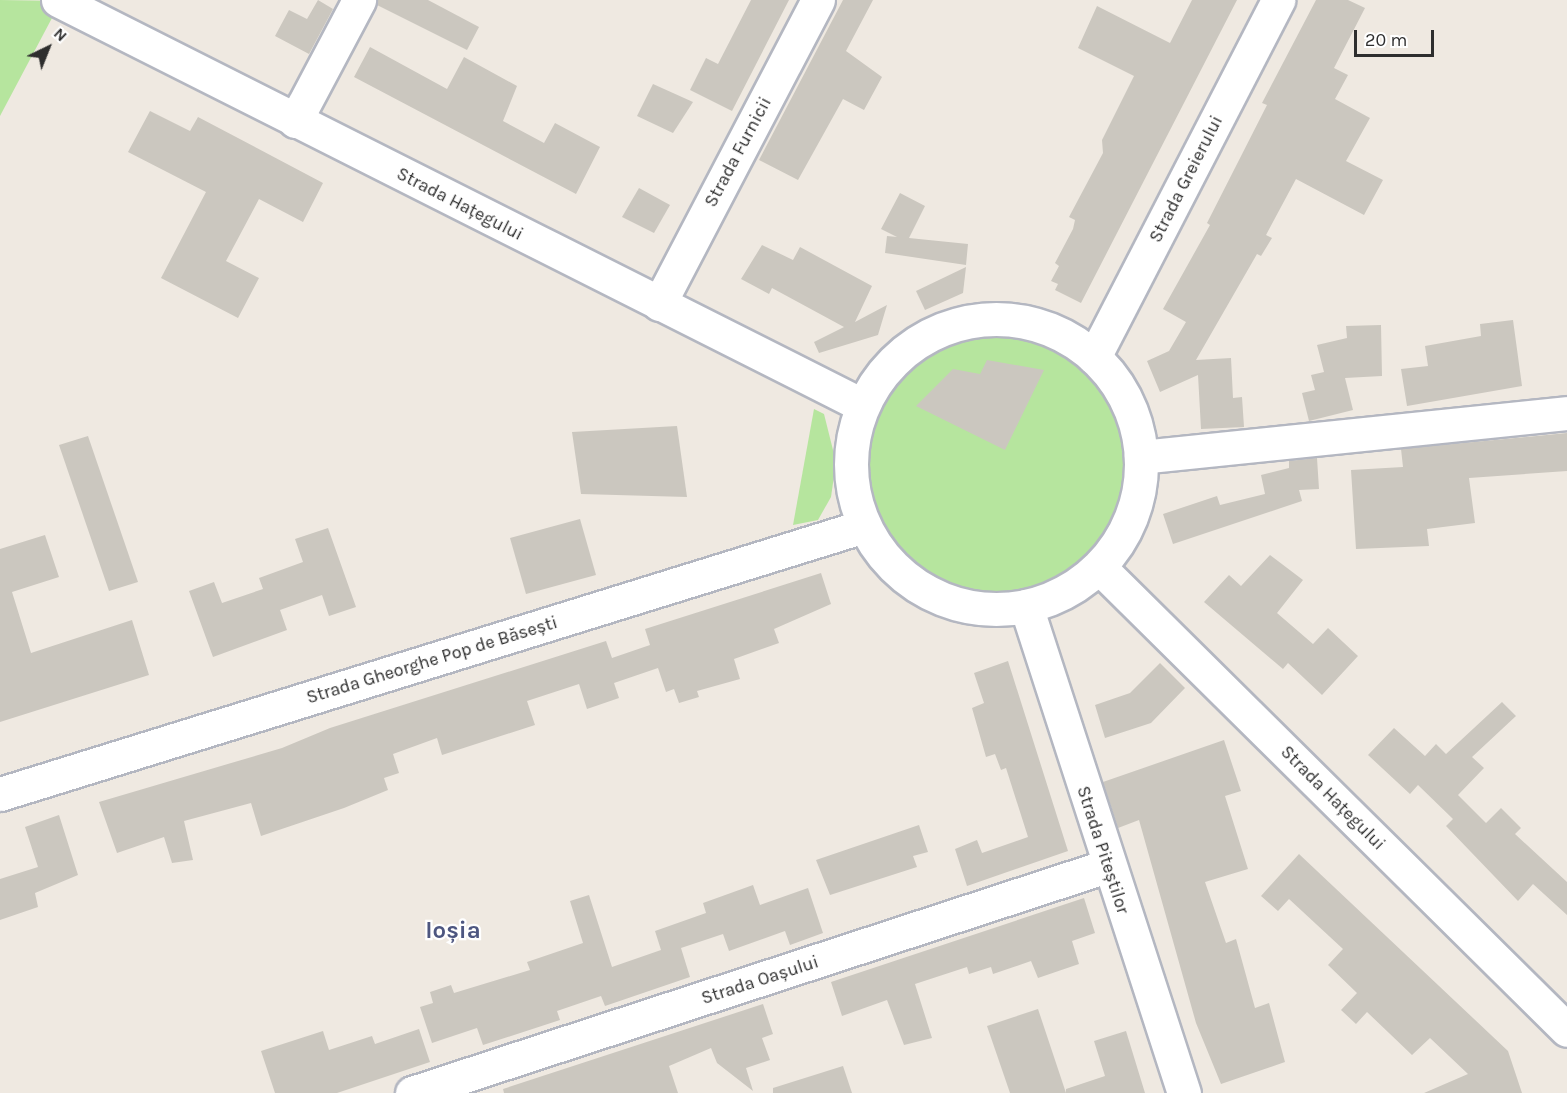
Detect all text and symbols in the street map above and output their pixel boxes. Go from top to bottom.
north arrow [18,18,78,78]
scale bar [1357,18,1436,56]
text: N [50,24,71,45]
text: 20 m [1365,29,1407,51]
street label: Strada Furnicii [700,93,776,211]
street label: Strada Greierului [1145,112,1227,246]
street label: Strada Hațegului [393,163,527,245]
street label: Strada Gheorghe Pop de Băsești [304,611,560,709]
street label: Strada Hațegului [1276,741,1390,855]
street label: Strada Piteștilor [1072,783,1134,917]
district label: Ioșia [425,917,481,945]
street label: Strada Oașului [699,951,821,1009]

